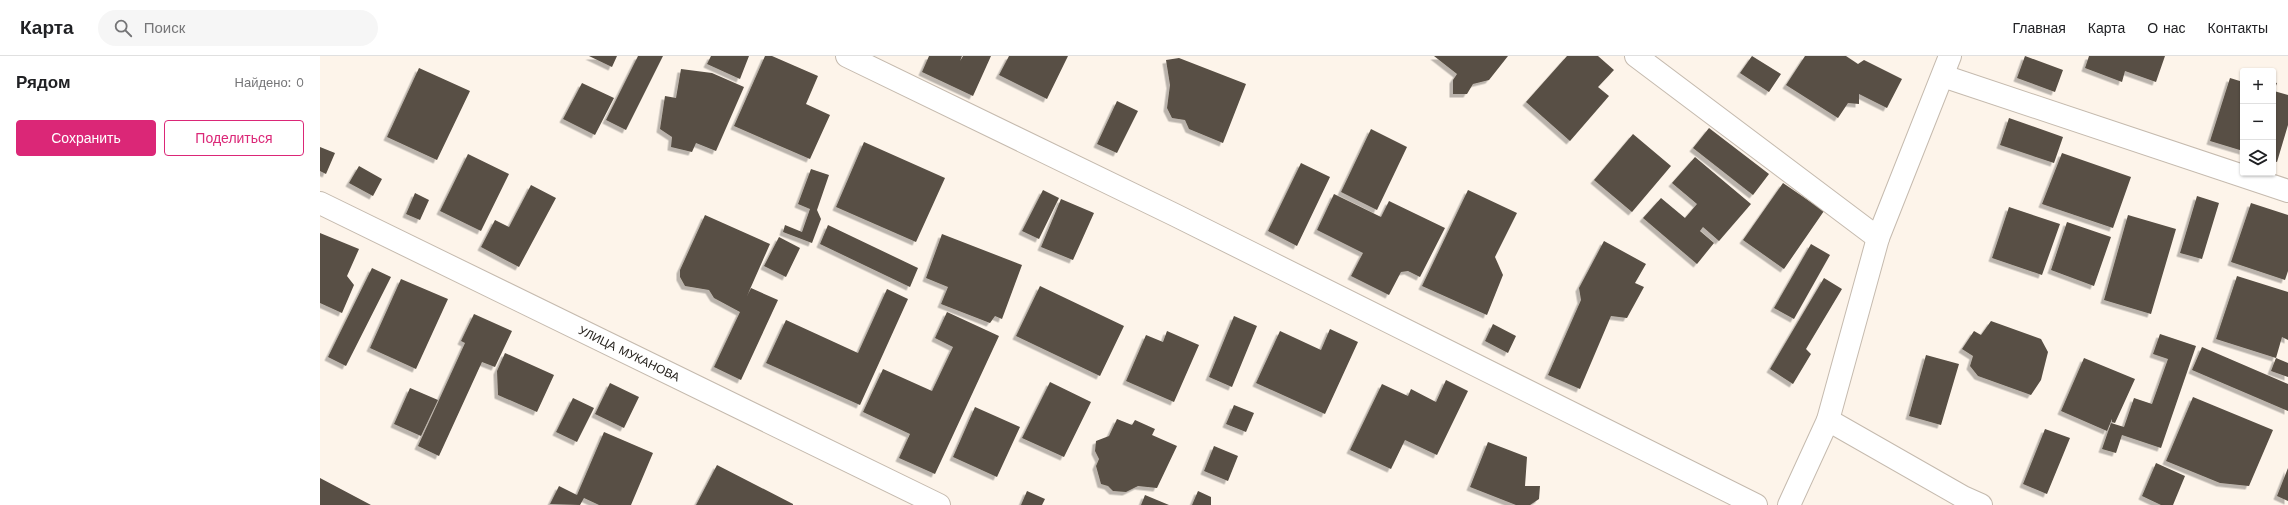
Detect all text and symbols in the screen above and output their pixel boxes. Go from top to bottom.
search box [98,10,378,46]
text: Карта [20,16,74,39]
icon: search [112,17,134,39]
text: Поиск [144,19,185,37]
text: Главная [2013,20,2066,36]
text: Карта [2088,20,2125,36]
text: О нас [2147,20,2186,36]
text: Контакты [2208,20,2268,36]
map controls [2240,68,2276,176]
button: + [2240,68,2276,104]
text: Рядом [16,72,71,92]
text: Найдено: 0 [235,75,304,90]
button: − [2240,104,2276,140]
button: Сохранить [16,120,156,156]
button: Поделиться [164,120,304,156]
button: layers [2240,140,2276,176]
street label: УЛИЦА МУКАНОВА [576,323,682,384]

